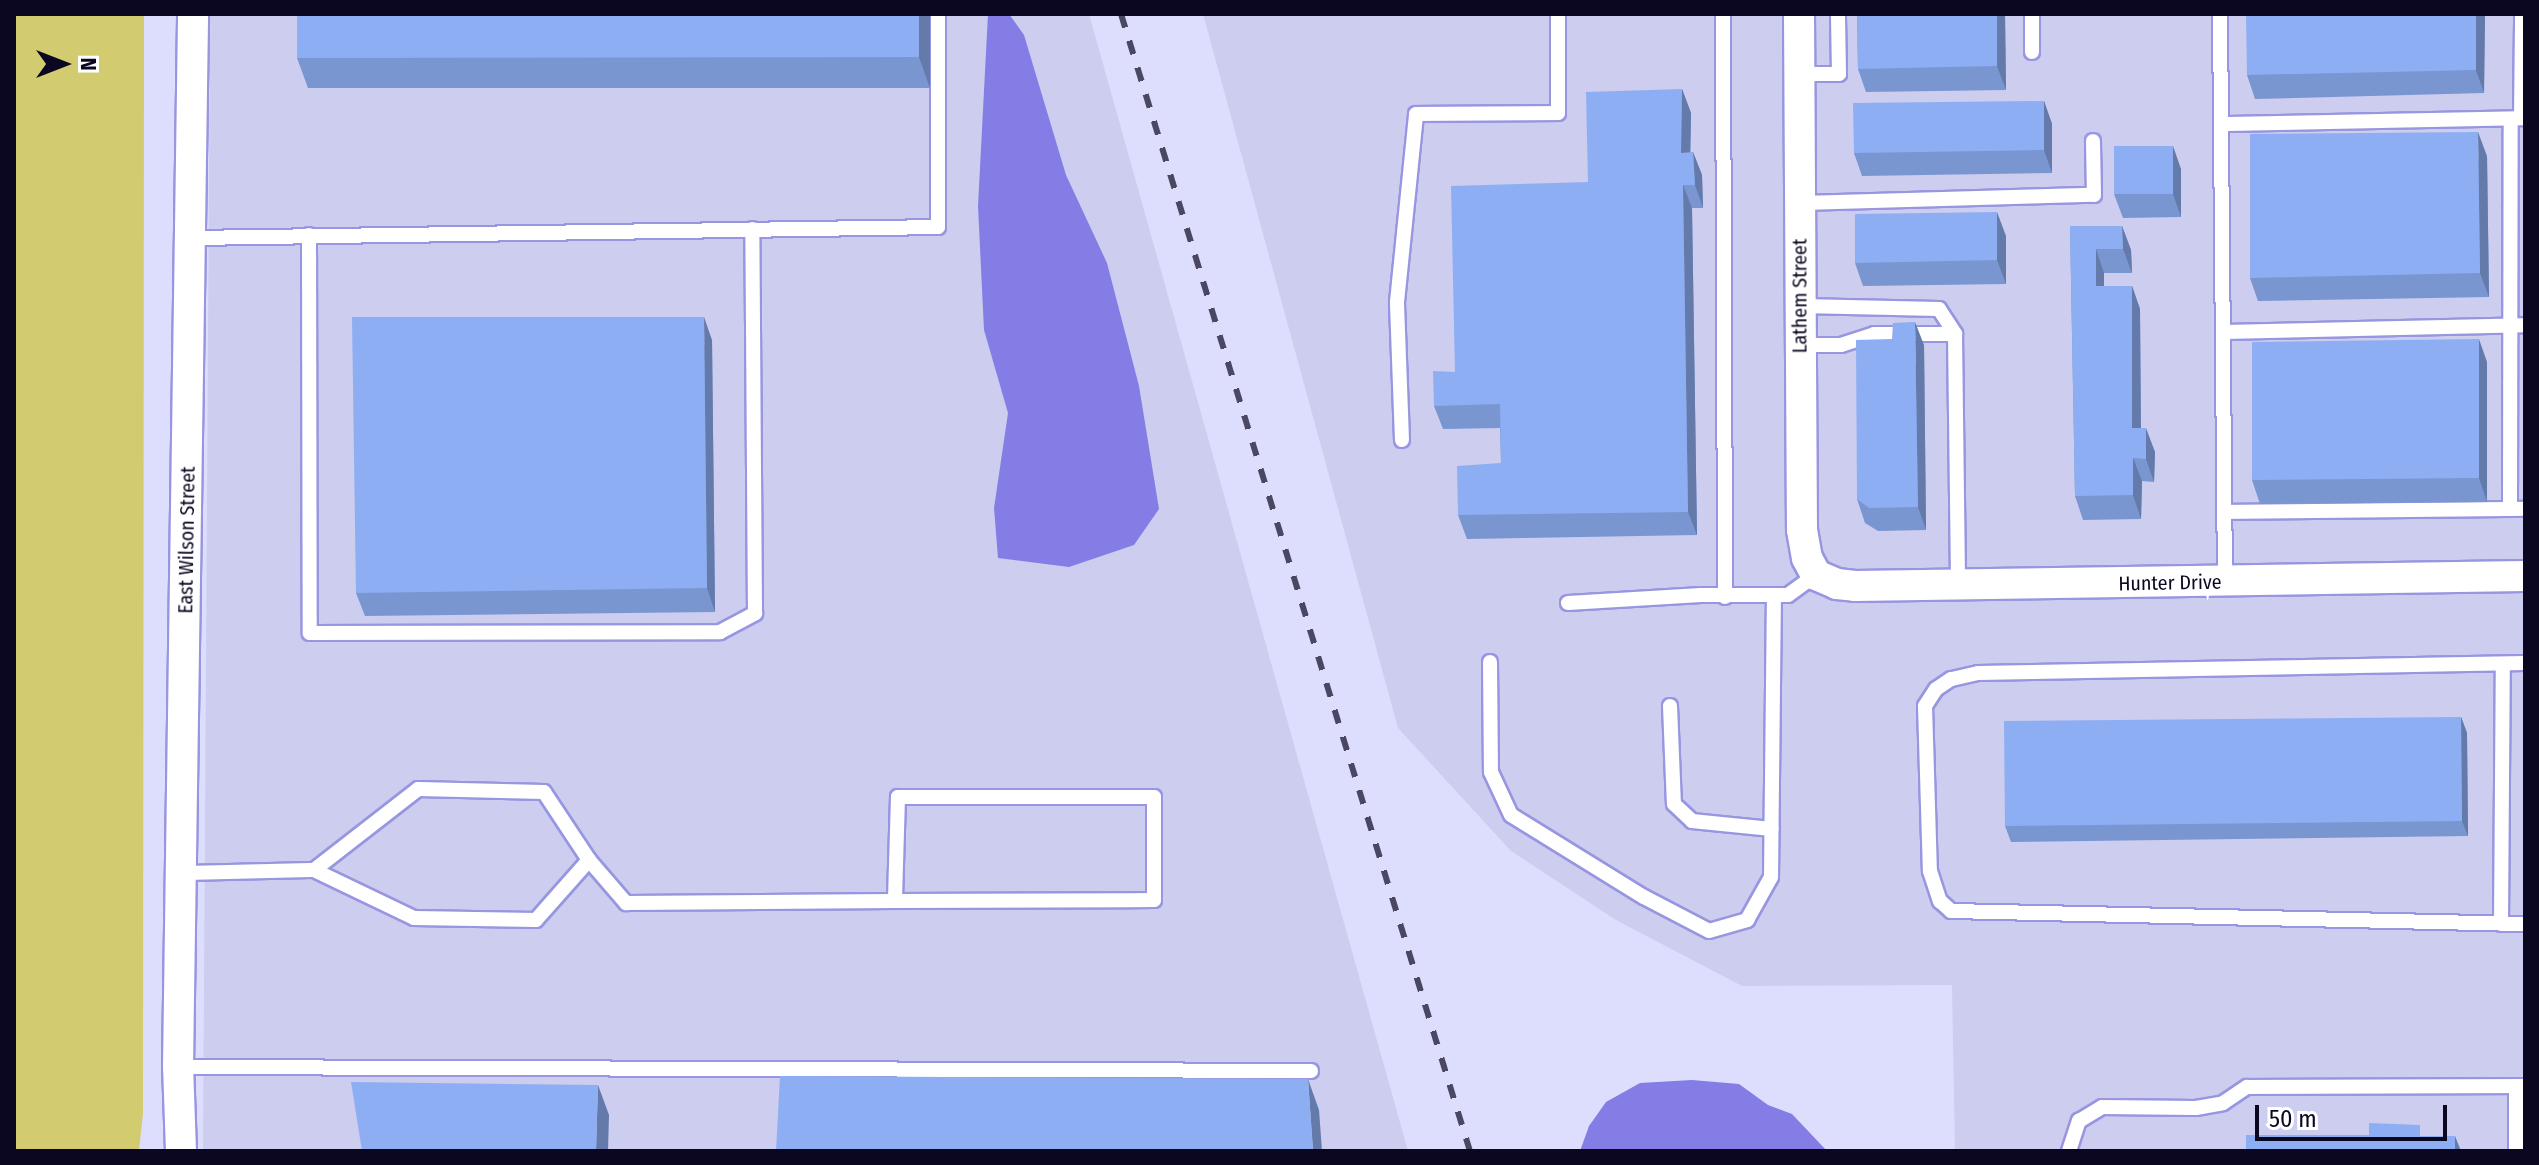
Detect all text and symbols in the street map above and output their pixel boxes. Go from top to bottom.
north arrow [24,24,104,104]
text: N [75,57,102,71]
street label: Lathem Street [1788,239,1812,353]
street label: East Wilson Street [174,466,200,614]
street label: Hunter Drive [2118,570,2222,596]
scale bar [2259,1089,2451,1139]
text: 50 m [2269,1105,2317,1133]

